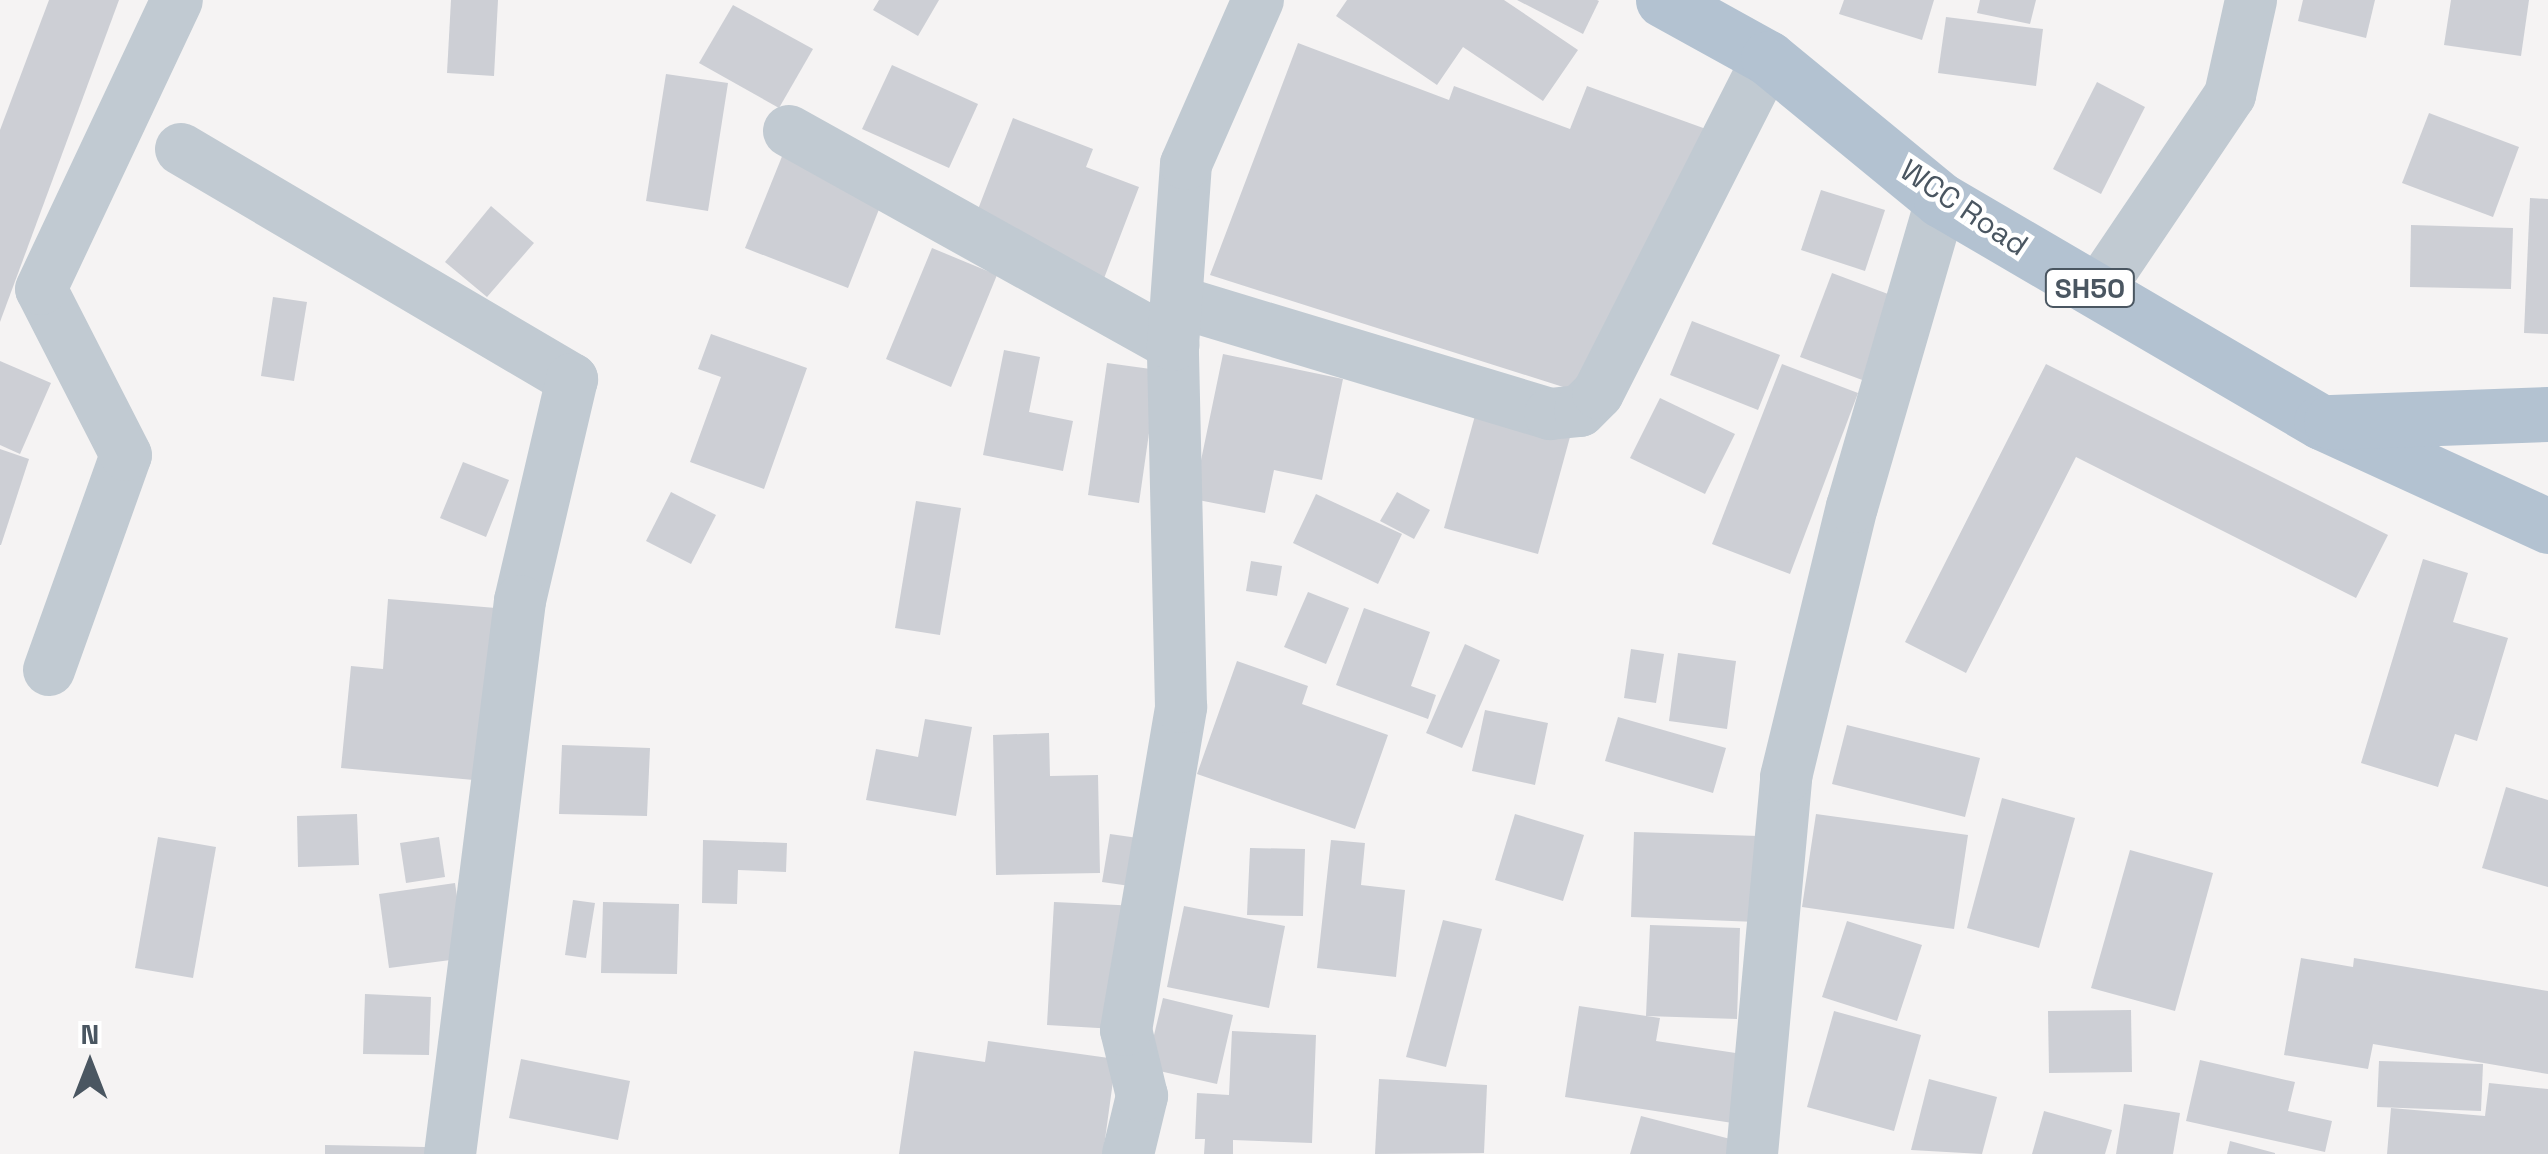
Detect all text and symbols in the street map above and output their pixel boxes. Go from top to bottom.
street label: WCC Road [1893,152,2035,264]
road number: SH50 [2042,265,2138,311]
north arrow [40,1014,140,1114]
text: N [81,1016,99,1052]

